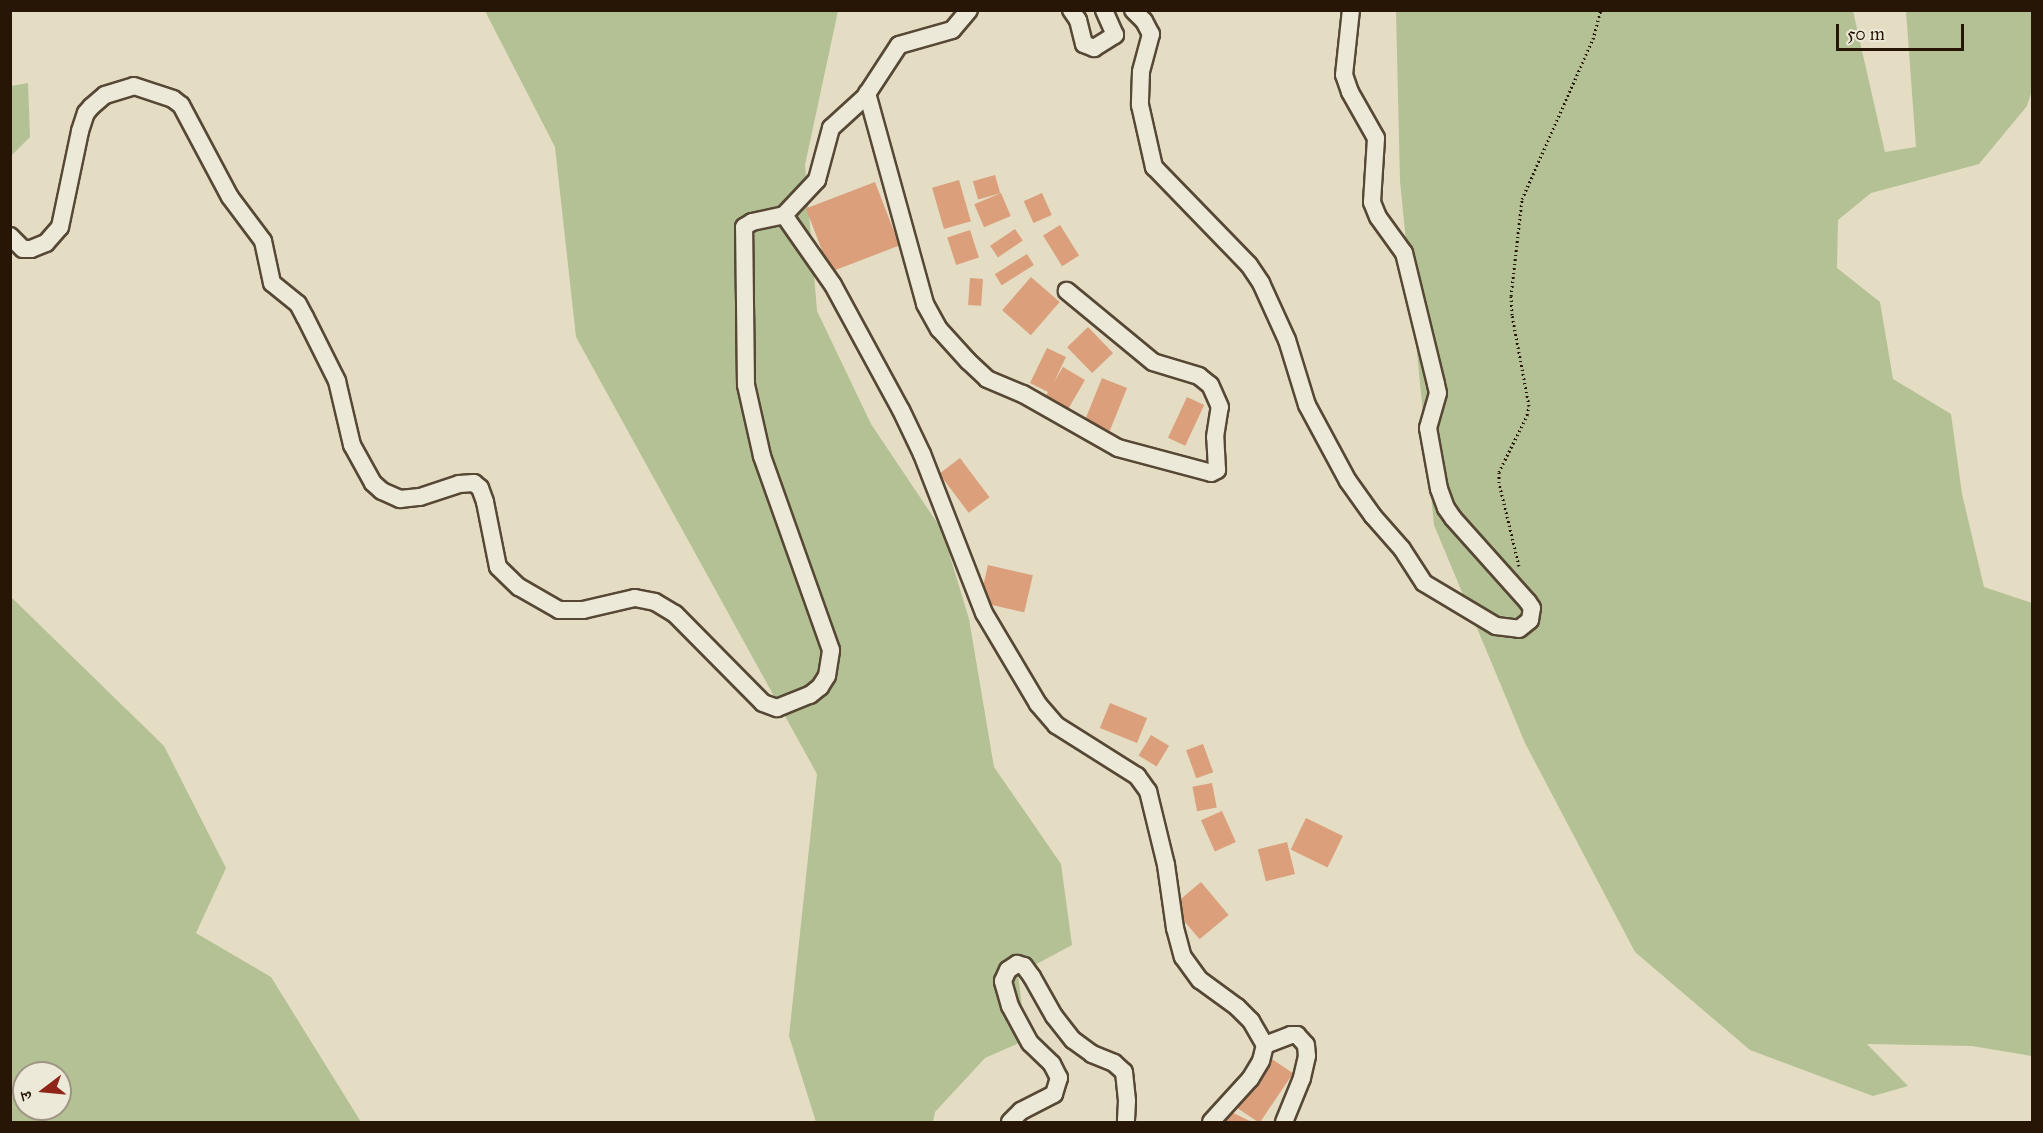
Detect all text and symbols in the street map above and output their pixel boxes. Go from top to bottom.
scale bar [1839,12,1966,50]
text: 50 m [1847,23,1885,45]
north arrow [12,1061,72,1121]
text: उ [16,1089,36,1102]

